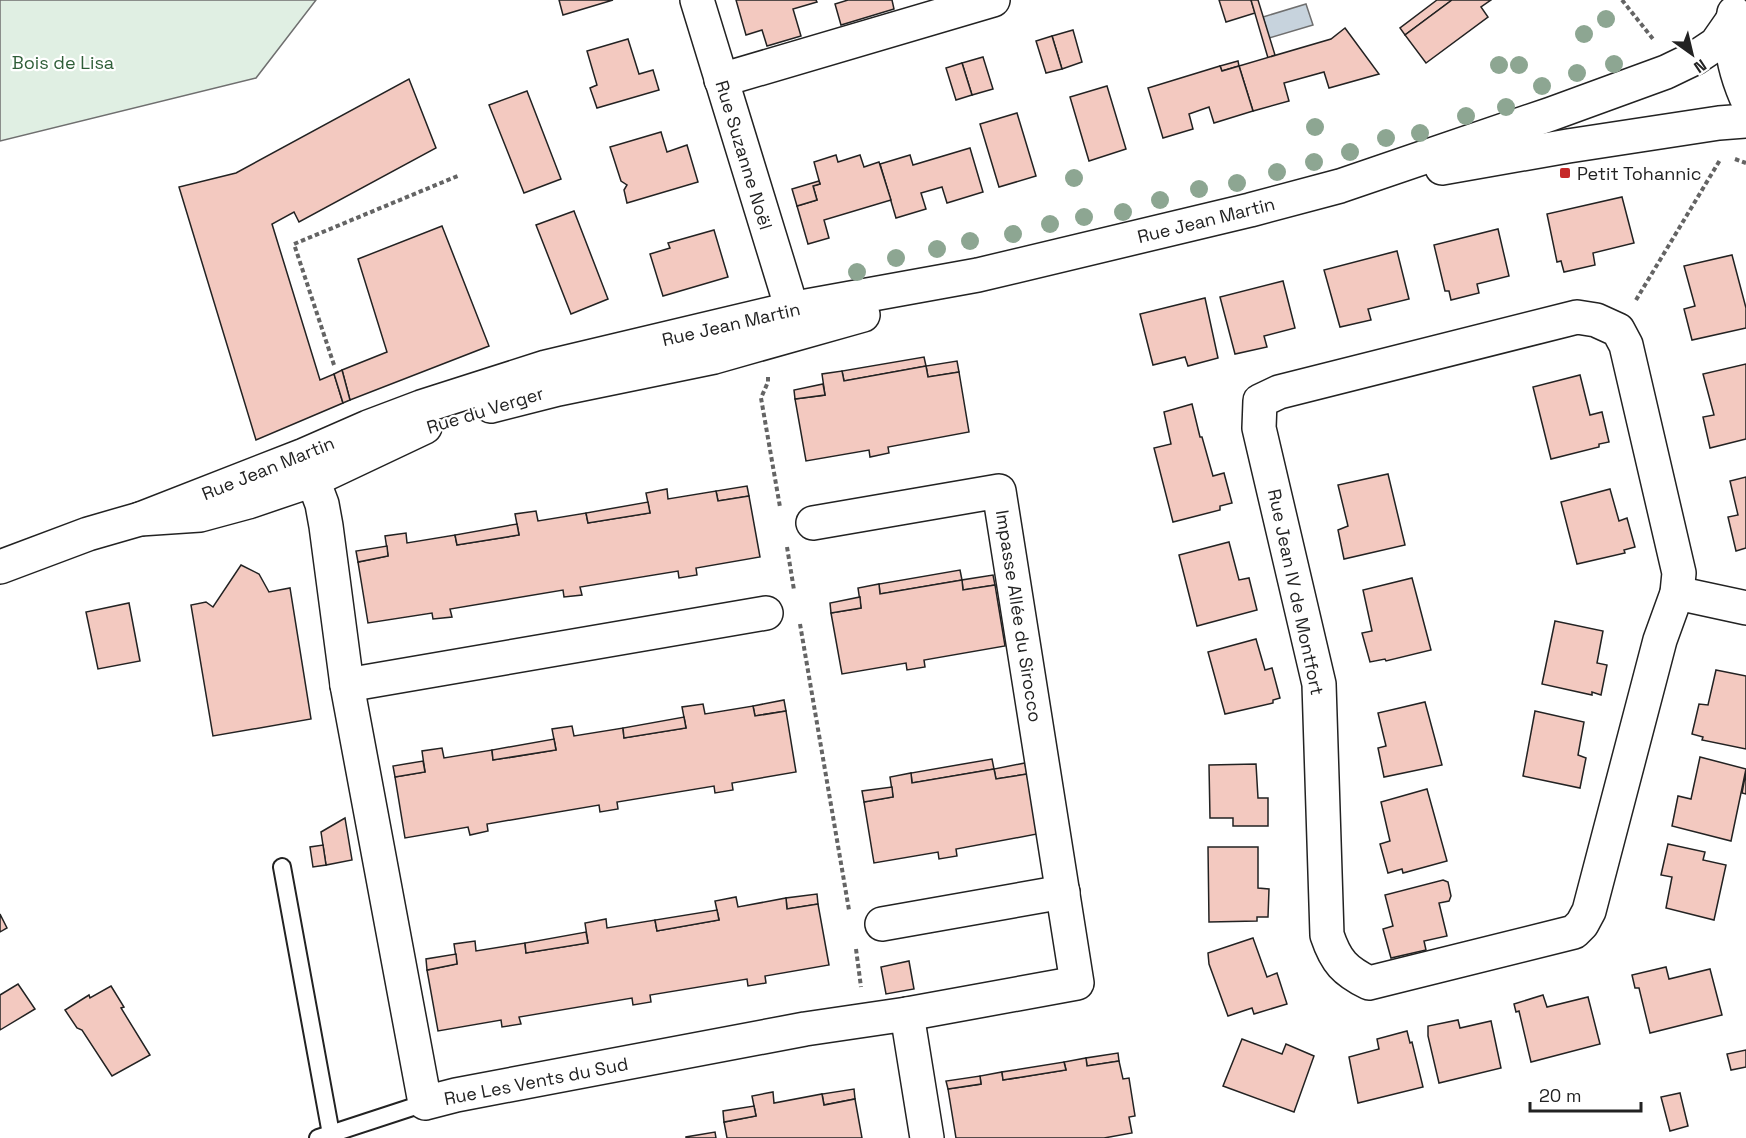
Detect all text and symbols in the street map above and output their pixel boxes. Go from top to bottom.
north arrow [1662,24,1722,84]
park label: Bois de Lisa [12,51,114,74]
text: N [1690,54,1710,78]
street label: Rue Suzanne Noël [710,78,778,232]
place label: Petit Tohannic [1577,162,1702,185]
marker: Petit Tohannic [1558,166,1572,180]
street label: Rue Jean Martin [1135,192,1277,248]
street label: Rue Jean Martin [660,297,802,351]
street label: Rue du Verger [424,381,547,439]
street label: Rue Jean Martin [198,431,338,505]
street label: Rue Jean IV de Montfort [1263,487,1329,697]
street label: Impasse Allée du Sirocco [991,508,1047,724]
street label: Rue Les Vents du Sud [442,1052,630,1110]
scale bar [1530,1075,1641,1113]
text: 20 m [1539,1084,1582,1107]

